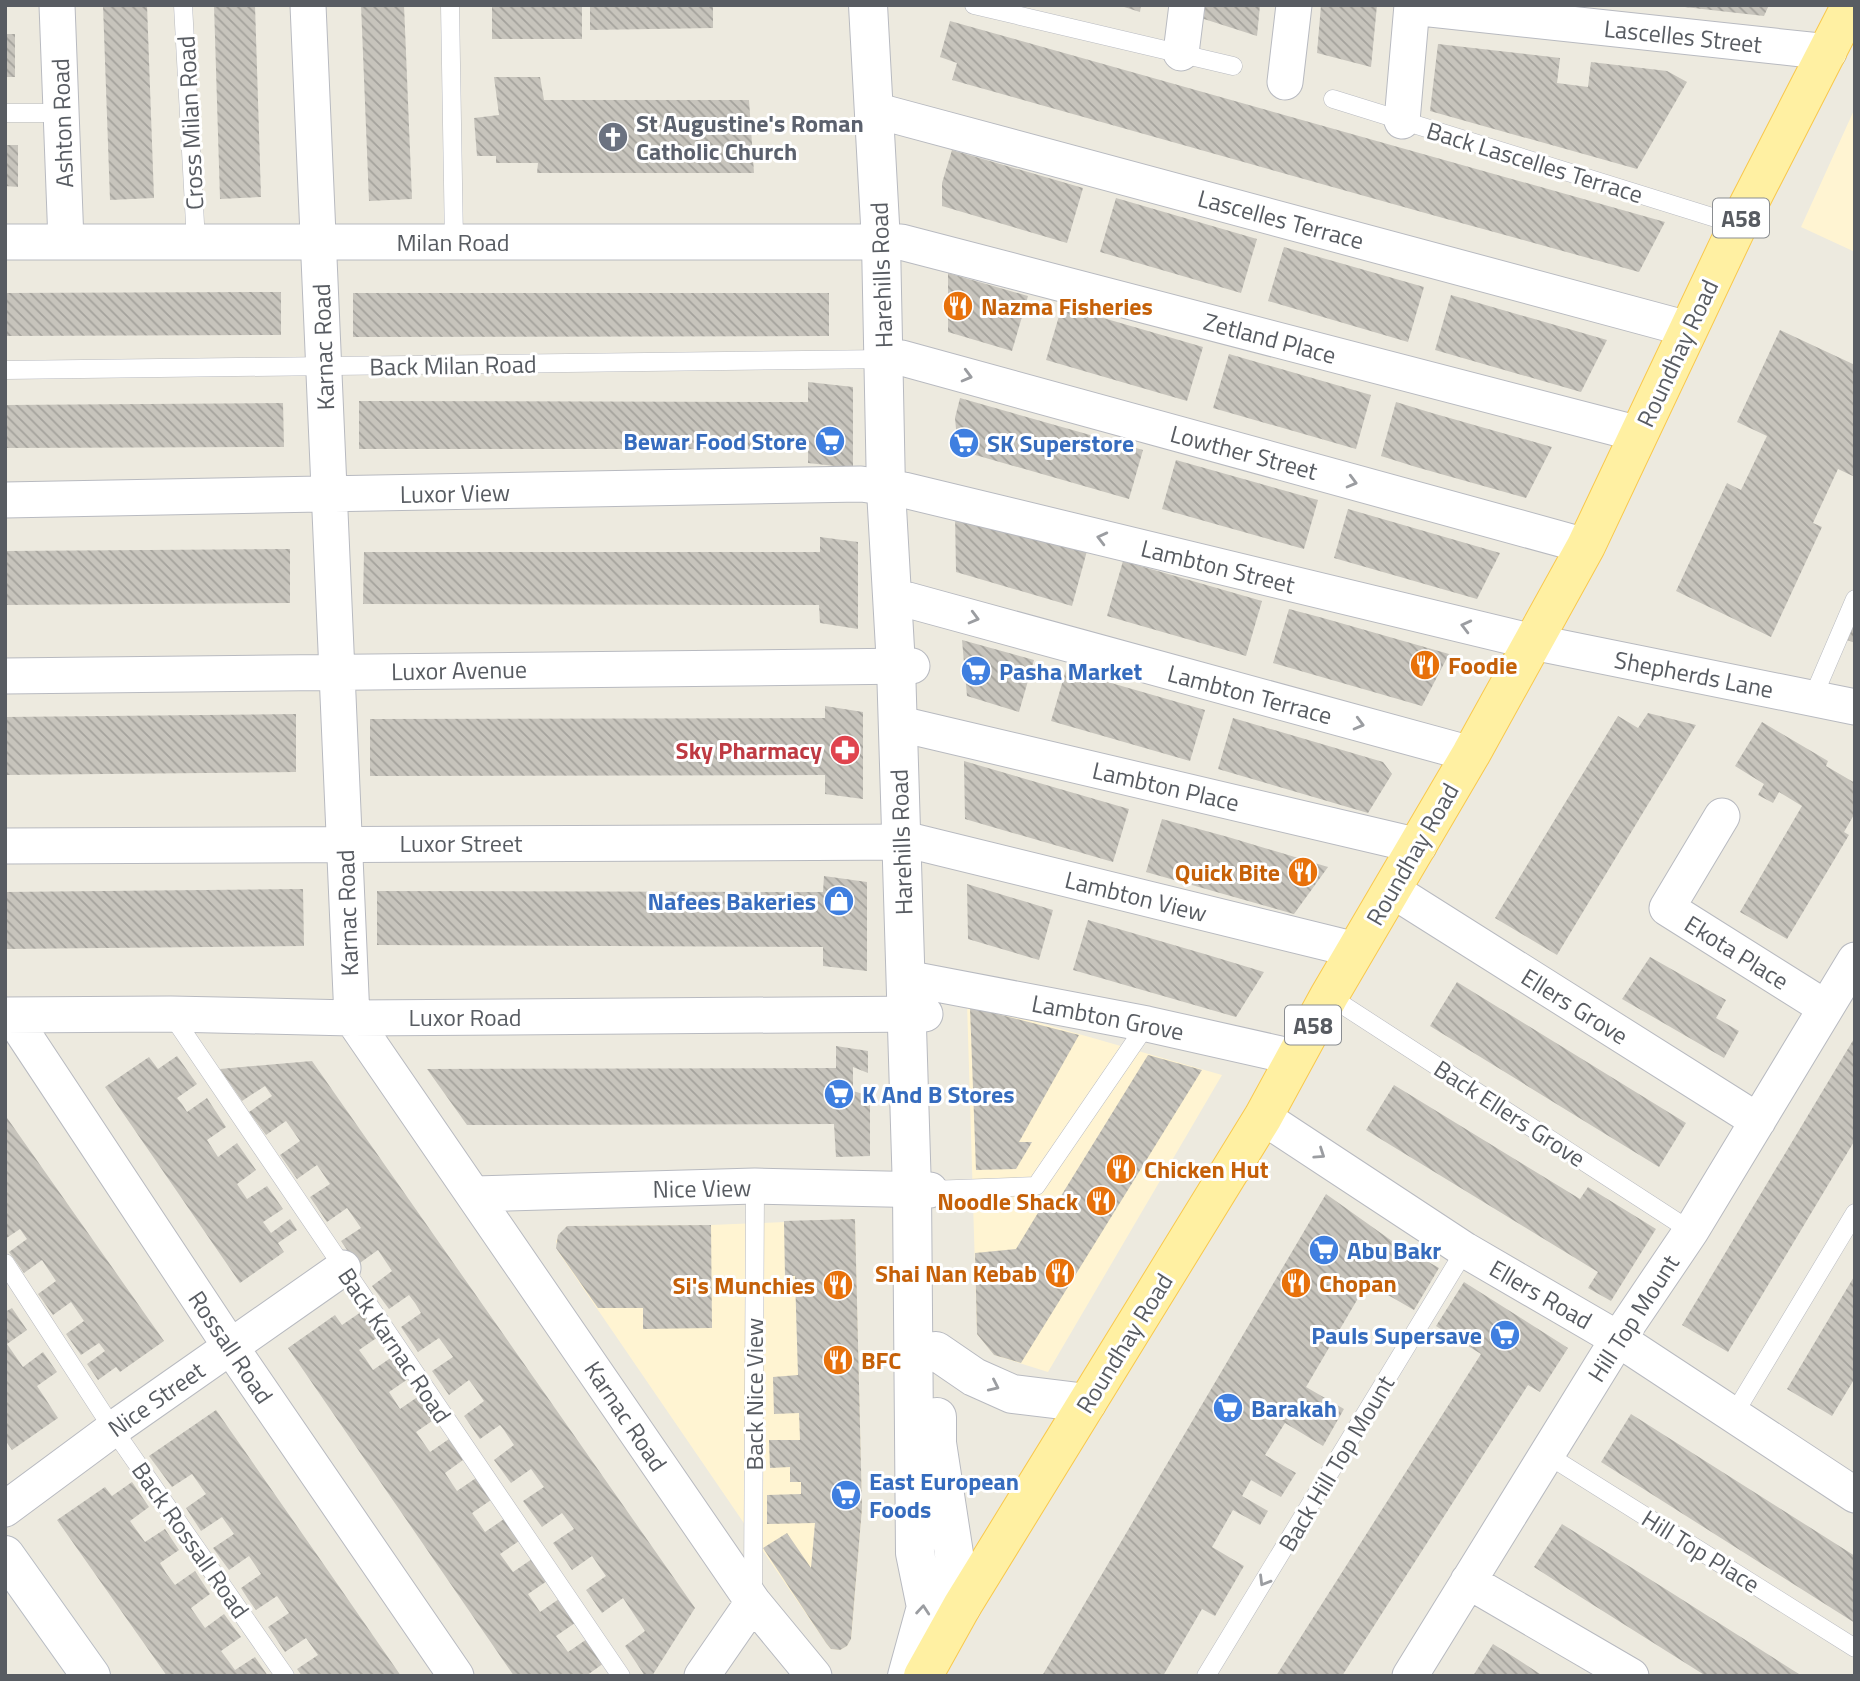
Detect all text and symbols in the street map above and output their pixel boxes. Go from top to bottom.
street label: Lascelles Street [1602,10,1764,62]
street label: Cross Milan Road [167,35,213,211]
street label: Ashton Road [42,58,82,188]
place label: St Augustine's Roman Catholic Church [636,105,864,169]
street label: Back Lascelles Terrace [1422,112,1648,212]
church icon: St Augustine's Roman Catholic Church [596,120,630,154]
street label: Lascelles Terrace [1194,180,1368,258]
road number: A58 [1713,198,1769,238]
street label: Harehills Road [860,201,902,349]
street label: Milan Road [396,224,510,260]
street label: Roundhay Road [1627,273,1727,433]
street label: Karnac Road [303,283,343,411]
place label: Nazma Fisheries [981,288,1153,324]
restaurant icon: Nazma Fisheries [941,289,975,323]
street label: Zetland Place [1200,303,1340,373]
street label: Back Milan Road [369,346,537,384]
one-way arrow [961,368,973,383]
street label: Lowther Street [1166,415,1322,489]
place label: Bewar Food Store [623,423,807,459]
supermarket icon: Bewar Food Store [813,424,847,458]
place label: SK Superstore [987,425,1134,461]
supermarket icon: SK Superstore [947,426,981,460]
street label: Luxor View [399,474,511,512]
one-way arrow [1346,474,1358,488]
street label: Lambton Street [1137,530,1299,603]
one-way arrow [1096,532,1108,546]
one-way arrow [968,610,980,625]
one-way arrow [1460,620,1472,634]
street label: Shepherds Lane [1611,641,1777,707]
place label: Foodie [1448,647,1517,683]
restaurant icon: Foodie [1408,648,1442,682]
street label: Luxor Avenue [391,651,527,689]
place label: Pasha Market [999,653,1143,689]
supermarket icon: Pasha Market [959,654,993,688]
street label: Lambton Terrace [1164,655,1336,733]
one-way arrow [1352,715,1364,730]
place label: Sky Pharmacy [676,732,822,768]
pharmacy icon: Sky Pharmacy [828,733,862,767]
street label: Lambton Place [1089,752,1243,820]
street label: Harehills Road [880,768,922,916]
street label: Roundhay Road [1357,776,1467,932]
street label: Luxor Street [400,825,523,861]
street label: Karnac Road [327,849,367,977]
place label: Quick Bite [1175,854,1280,890]
restaurant icon: Quick Bite [1286,855,1320,889]
street label: Lambton View [1061,861,1211,931]
place label: Nafees Bakeries [648,883,816,919]
shop icon: Nafees Bakeries [822,884,856,918]
street label: Ekota Place [1678,906,1796,998]
street label: Ellers Grove [1515,959,1635,1053]
street label: Lambton Grove [1029,985,1187,1049]
street label: Luxor Road [409,999,521,1035]
road number: A58 [1285,1006,1341,1044]
street label: Back Ellers Grove [1427,1051,1593,1175]
place label: K And B Stores [862,1076,1015,1112]
supermarket icon: K And B Stores [822,1077,856,1111]
one-way arrow [1312,1146,1325,1158]
place label: Chicken Hut [1144,1151,1269,1187]
restaurant icon: Chicken Hut [1104,1152,1138,1186]
street label: Nice View [652,1169,752,1207]
place label: Noodle Shack [937,1183,1079,1219]
restaurant icon: Noodle Shack [1084,1184,1118,1218]
place label: Abu Bakr [1347,1232,1441,1268]
supermarket icon: Abu Bakr [1307,1233,1341,1267]
street label: Hill Top Mount [1578,1247,1688,1389]
street label: Ellers Road [1483,1250,1599,1338]
place label: Shai Nan Kebab [875,1255,1037,1291]
restaurant icon: Shai Nan Kebab [1043,1256,1077,1290]
street label: Back Karnac Road [330,1260,460,1430]
place label: Chopan [1319,1265,1397,1301]
street label: Roundhay Road [1067,1266,1181,1420]
restaurant icon: Chopan [1279,1266,1313,1300]
place label: Si's Munchies [673,1267,815,1303]
restaurant icon: Si's Munchies [821,1268,855,1302]
street label: Rossall Road [180,1283,282,1411]
place label: Pauls Supersave [1311,1317,1482,1353]
street label: Back Nice View [736,1318,772,1470]
supermarket icon: Pauls Supersave [1488,1318,1522,1352]
place label: BFC [861,1342,901,1378]
restaurant icon: BFC [821,1343,855,1377]
street label: Nice Street [100,1352,212,1446]
street label: Karnac Road [576,1353,676,1479]
street label: Back Hill Top Mount [1269,1368,1403,1558]
one-way arrow [987,1378,999,1392]
place label: Barakah [1251,1390,1337,1426]
supermarket icon: Barakah [1211,1391,1245,1425]
street label: Back Rossall Road [123,1454,259,1626]
place label: East European Foods [869,1463,1019,1527]
supermarket icon: East European Foods [829,1478,863,1512]
street label: Hill Top Place [1635,1500,1767,1602]
one-way arrow [1259,1573,1272,1586]
one-way arrow [915,1604,930,1615]

